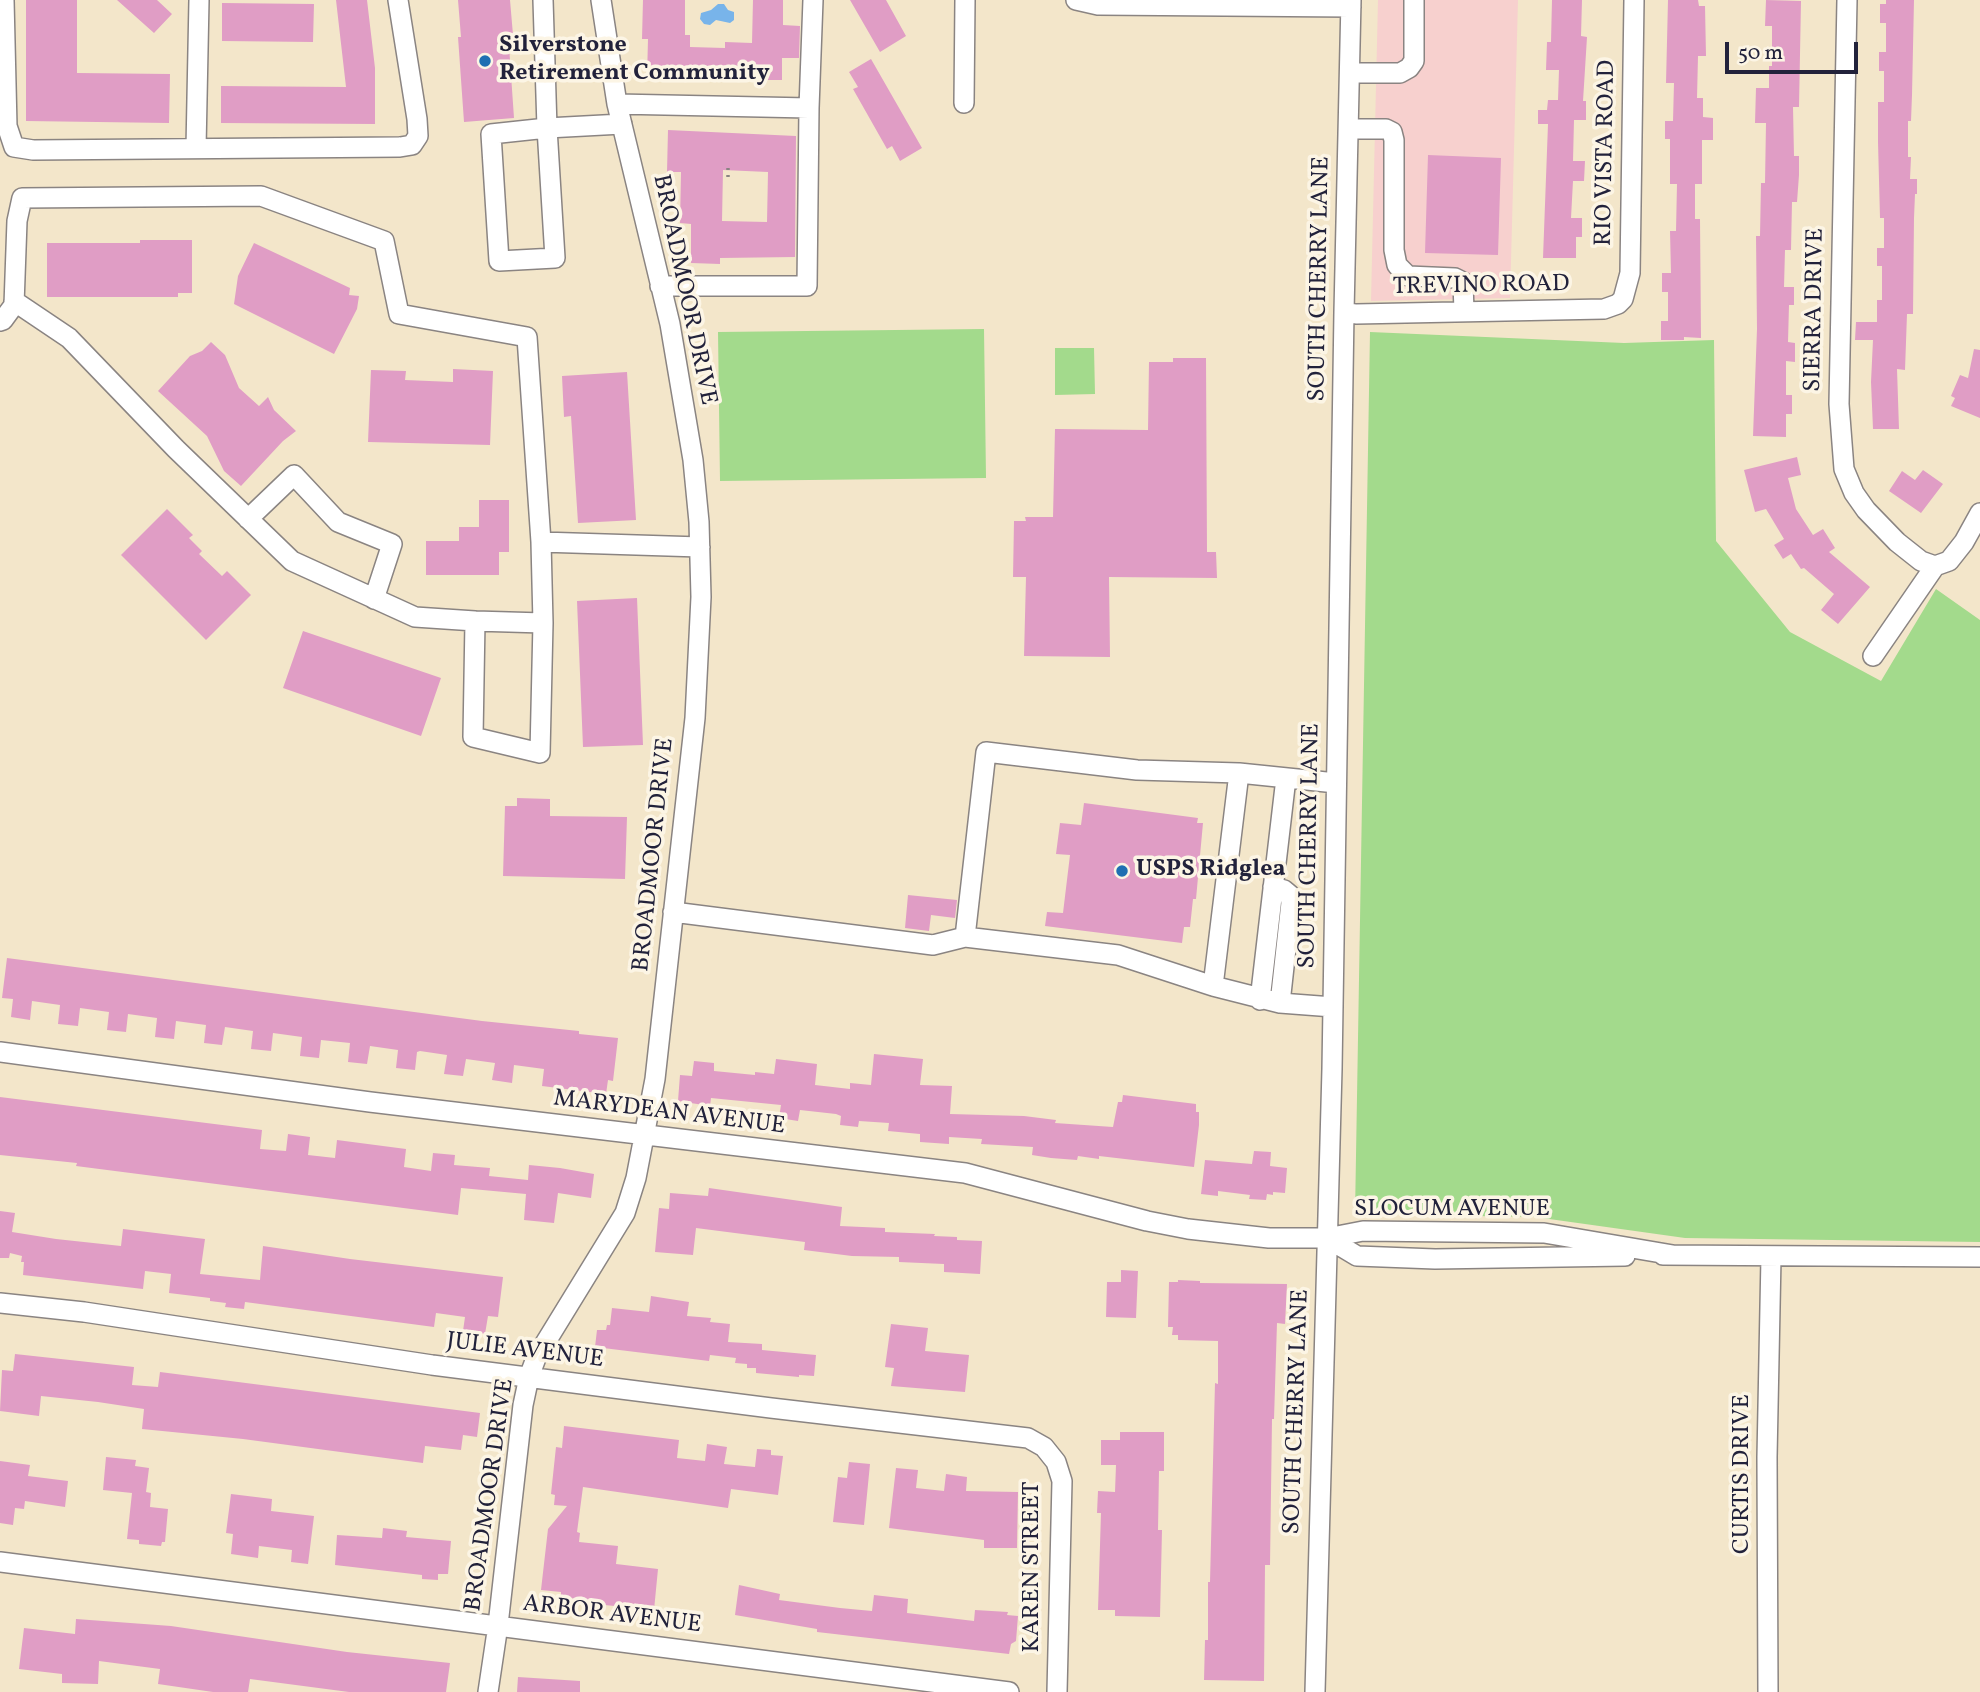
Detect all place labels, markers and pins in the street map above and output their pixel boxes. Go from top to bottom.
place label: Silverstone Retirement Community [499,33,770,89]
marker: Silverstone Retirement Community [477,53,493,69]
place label: USPS Ridglea [1136,857,1286,885]
marker: USPS Ridglea [1114,863,1130,879]

